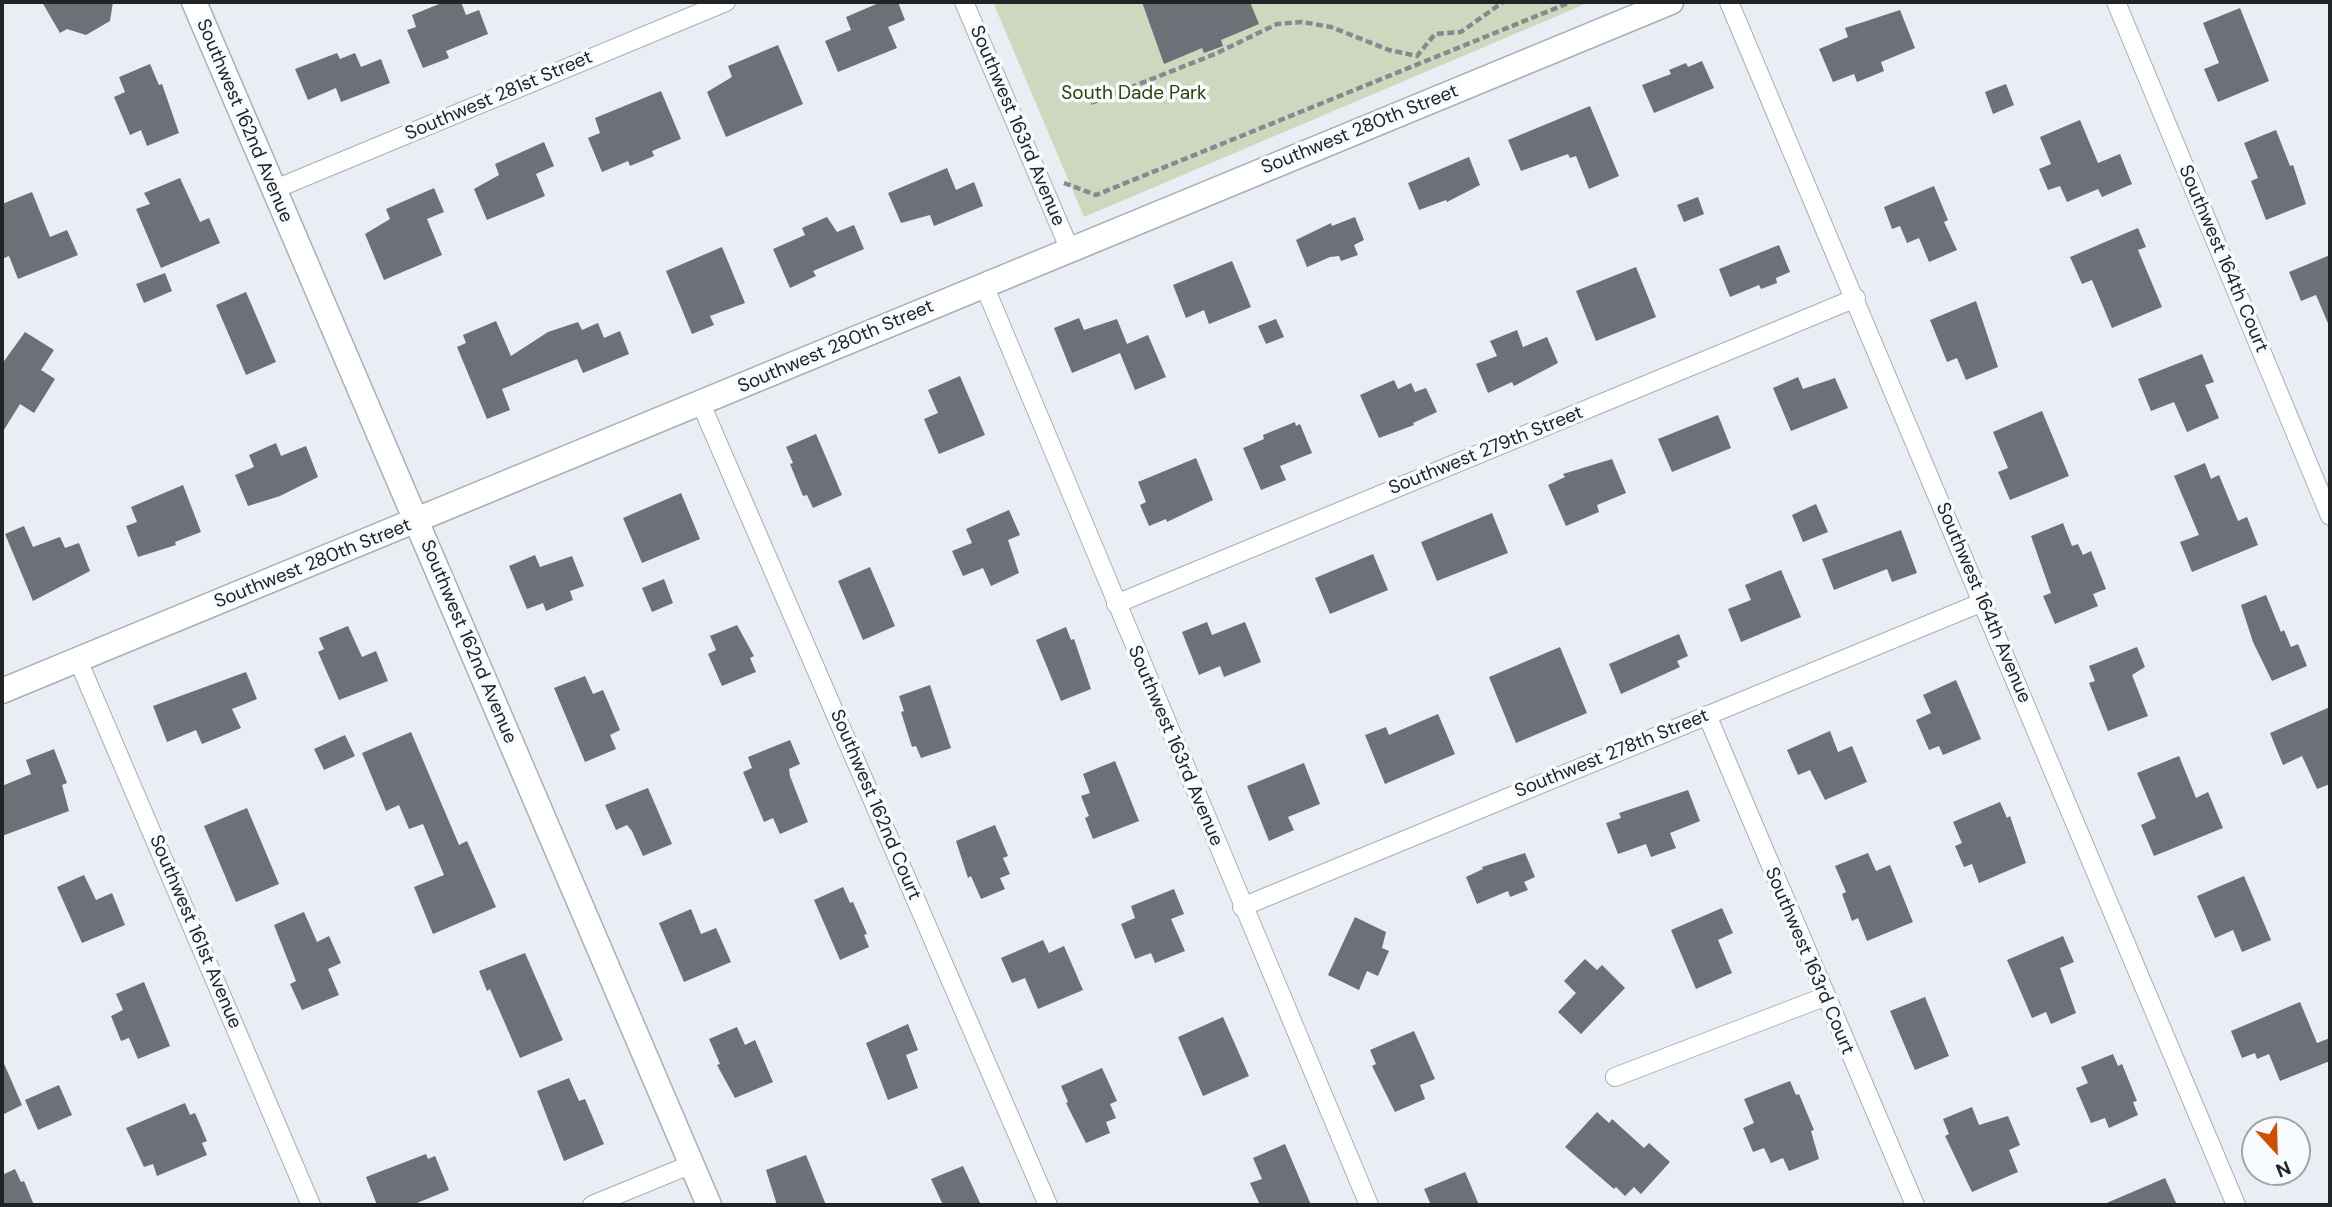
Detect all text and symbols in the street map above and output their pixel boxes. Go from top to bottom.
street label: Southwest 162nd Avenue [191,16,297,226]
street label: Southwest 163rd Avenue [964,22,1070,230]
street label: Southwest 281st Street [402,46,596,146]
street label: Southwest 280th Street [1258,80,1462,180]
park label: South Dade Park [1061,83,1207,105]
street label: Southwest 164th Court [2173,162,2273,356]
street label: Southwest 280th Street [735,295,937,399]
street label: Southwest 279th Street [1385,402,1587,500]
street label: Southwest 164th Avenue [1930,499,2036,707]
street label: Southwest 280th Street [211,514,415,614]
street label: Southwest 162nd Avenue [415,537,521,747]
street label: Southwest 163rd Avenue [1122,642,1228,850]
street label: Southwest 278th Street [1512,705,1712,803]
street label: Southwest 162nd Court [825,706,925,904]
street label: Southwest 161st Avenue [144,832,246,1032]
street label: Southwest 163rd Court [1759,864,1859,1058]
north arrow [2241,1116,2311,1186]
text: N [2272,1155,2294,1183]

